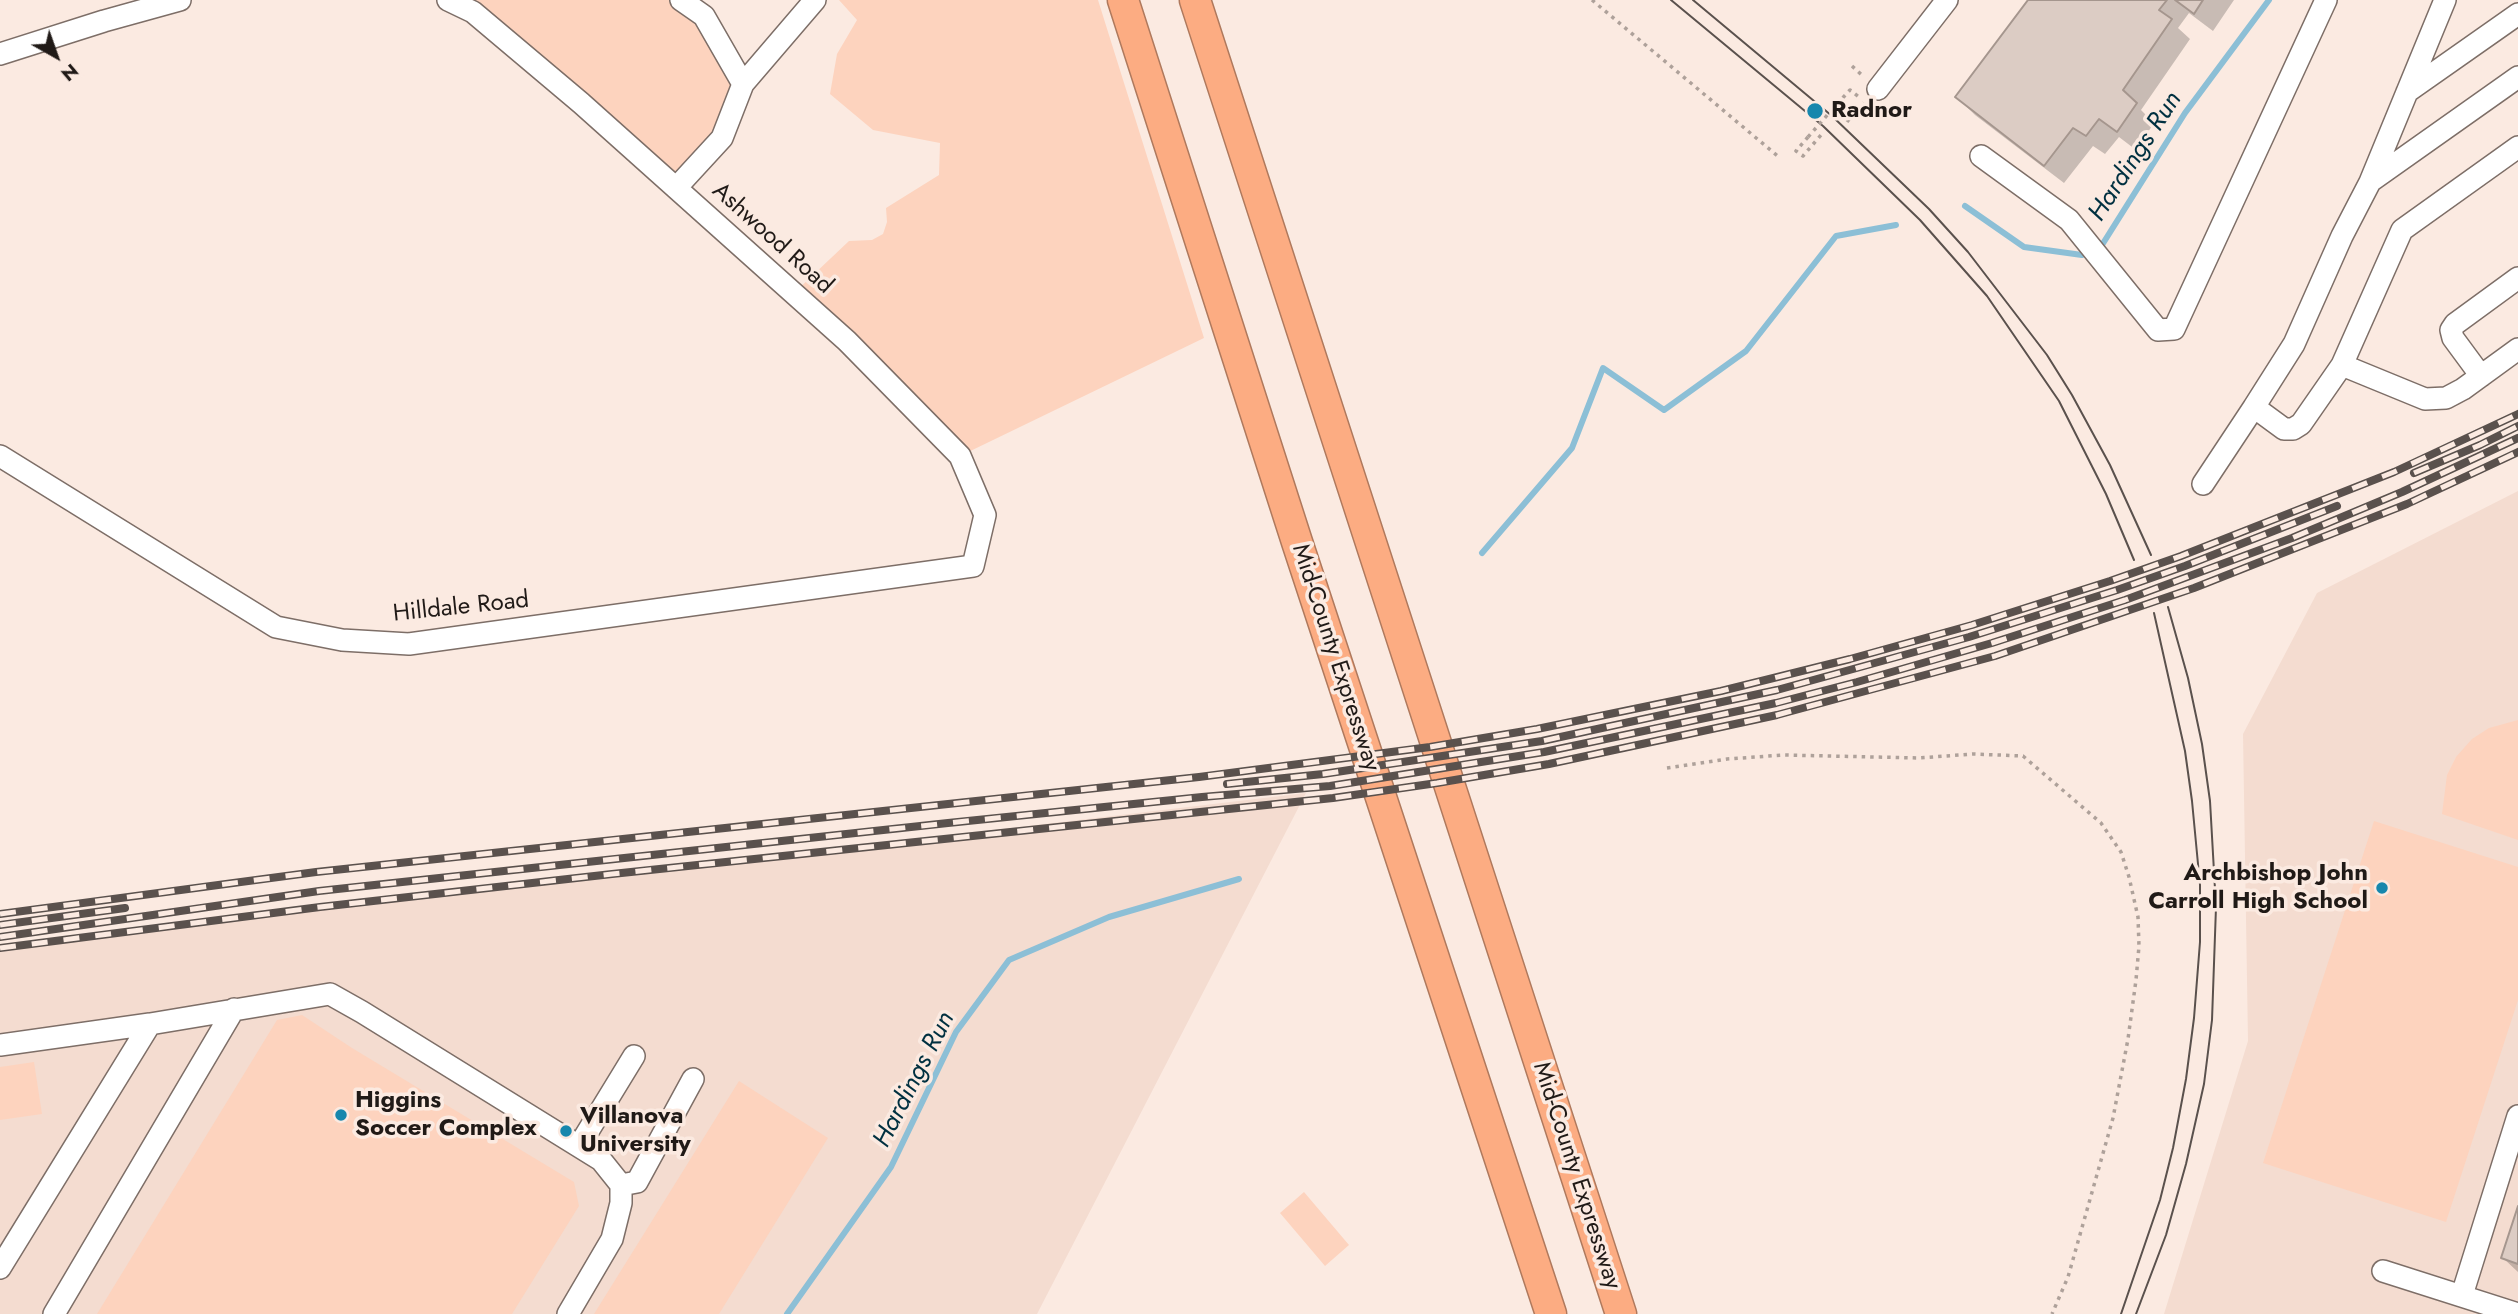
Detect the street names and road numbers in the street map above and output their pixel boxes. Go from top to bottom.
street label: Ashwood Road [706,177,838,301]
street label: Mid-County Expressway [1285,541,1385,775]
street label: Hilldale Road [392,587,530,629]
street label: Mid-County Expressway [1526,1059,1626,1293]

